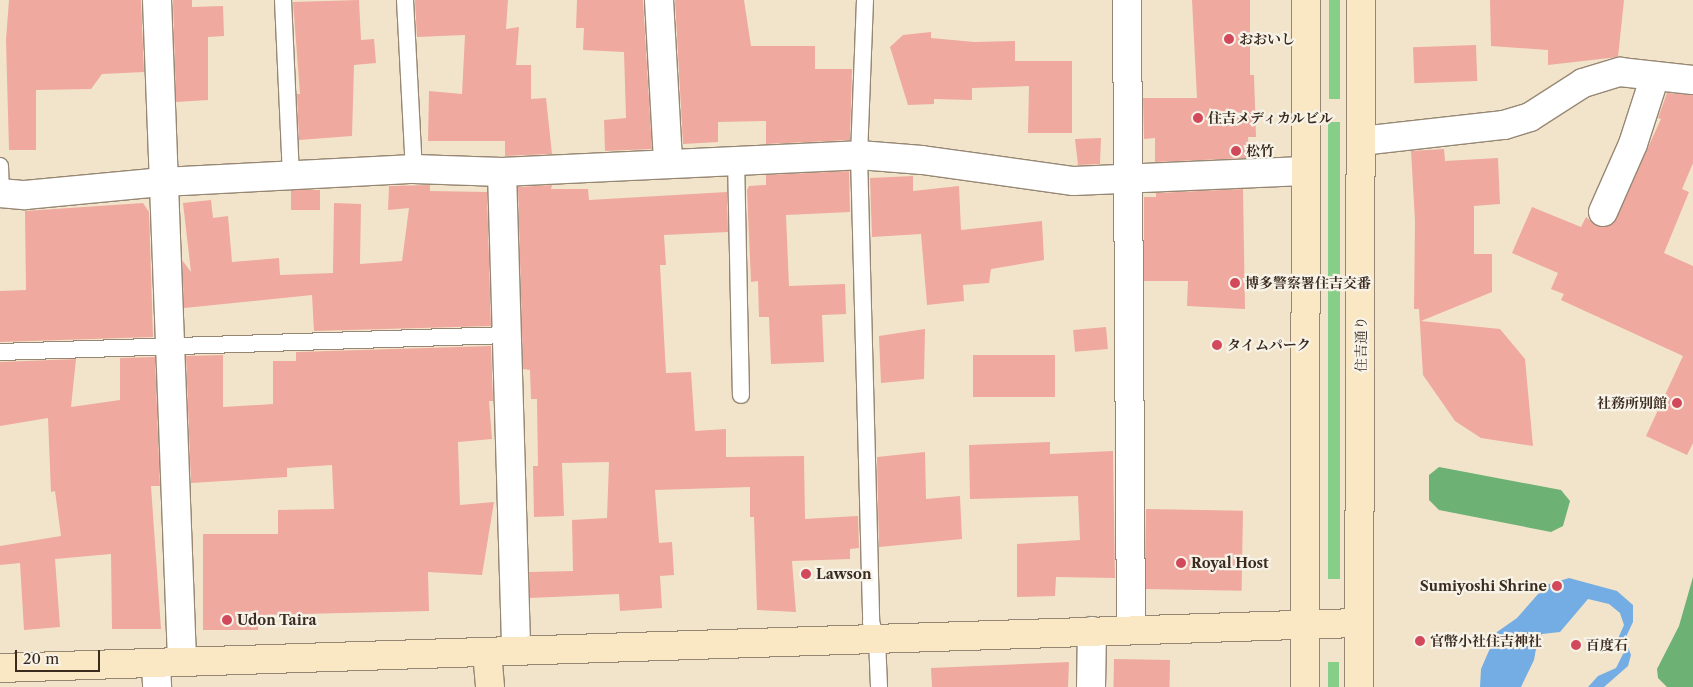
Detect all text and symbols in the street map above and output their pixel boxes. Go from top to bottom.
place label: おおいし [1239,31,1295,47]
marker: おおいし [1223,33,1235,45]
place label: 住吉メディカルビル [1208,110,1334,126]
marker: 住吉メディカルビル [1192,112,1204,124]
place label: 松竹 [1246,143,1274,159]
marker: 松竹 [1230,145,1242,157]
place label: 博多警察署住吉交番 [1245,275,1371,291]
marker: 博多警察署住吉交番 [1229,277,1241,289]
street label: 住吉通り [1353,316,1369,372]
place label: タイムパーク [1227,337,1311,353]
marker: タイムパーク [1211,339,1223,351]
place label: 社務所別館 [1597,395,1667,411]
marker: 社務所別館 [1671,397,1683,409]
place label: Royal Host [1191,555,1269,571]
marker: Royal Host [1175,557,1187,569]
place label: Lawson [816,566,872,582]
marker: Lawson [800,568,812,580]
place label: Sumiyoshi Shrine [1420,578,1547,594]
marker: Sumiyoshi Shrine [1551,580,1563,592]
place label: Udon Taira [237,612,317,628]
marker: Udon Taira [221,614,233,626]
place label: 官幣小社住吉神社 [1430,633,1542,649]
marker: 官幣小社住吉神社 [1414,635,1426,647]
place label: 百度石 [1586,637,1628,653]
marker: 百度石 [1570,639,1582,651]
scale bar [18,640,102,672]
text: 20 m [23,649,59,668]

